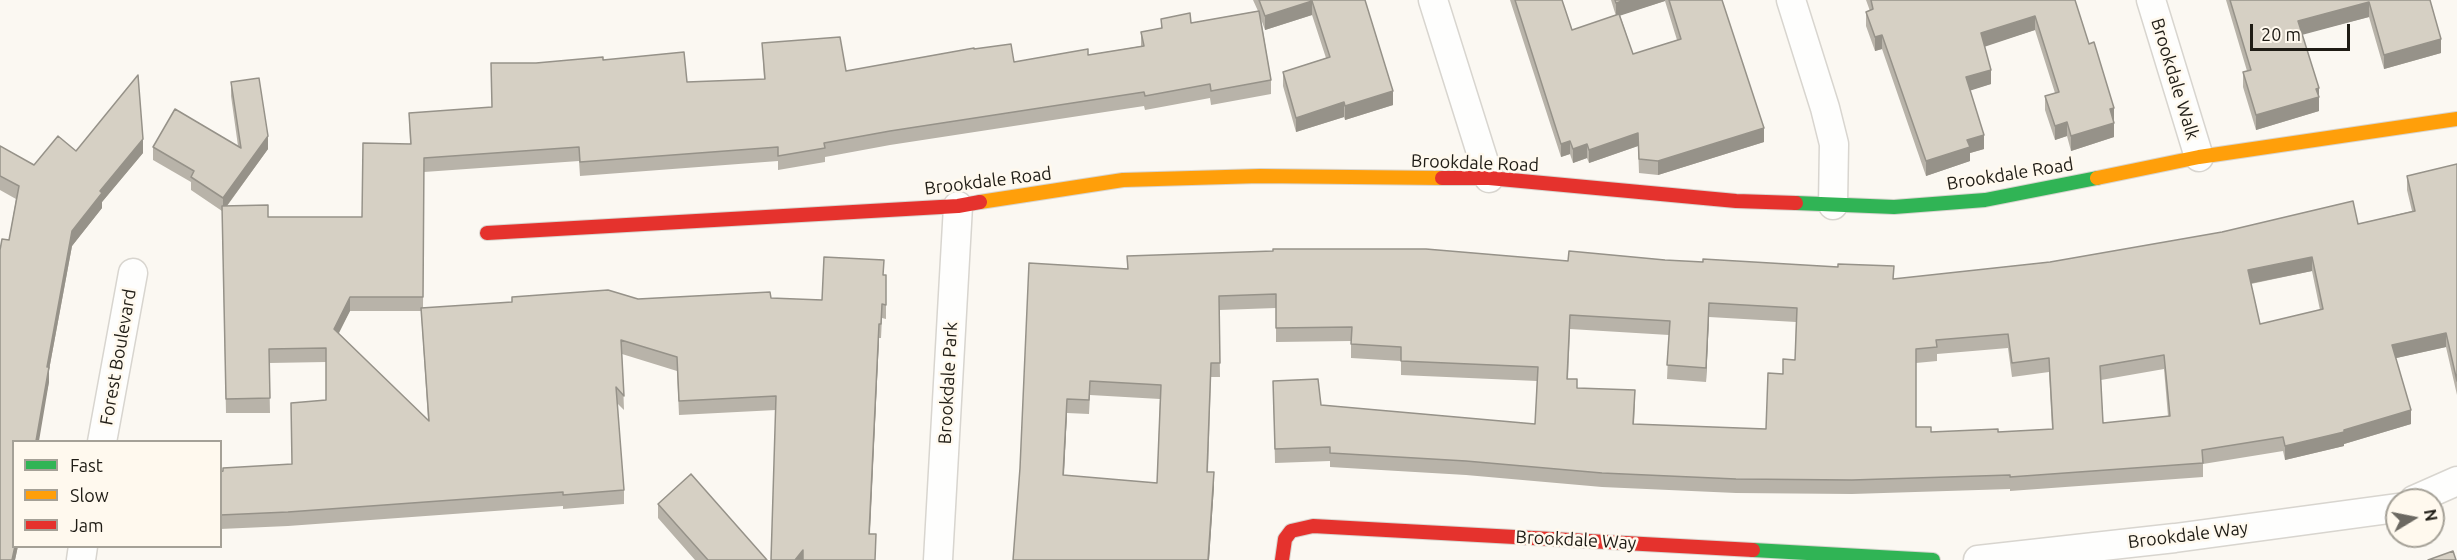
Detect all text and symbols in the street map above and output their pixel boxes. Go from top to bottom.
scale bar [2253,12,2354,50]
street label: Brookdale Walk [2146,16,2204,142]
text: 20 m [2261,24,2301,44]
street label: Brookdale Road [1411,150,1539,176]
street label: Brookdale Road [1945,153,2075,195]
street label: Brookdale Road [923,162,1053,200]
street label: Forest Boulevard [95,287,141,427]
street label: Brookdale Park [934,321,962,445]
legend [12,440,222,548]
text: Fast [70,455,103,475]
text: Slow [70,485,109,505]
north arrow [2385,488,2445,548]
text: N [2421,508,2441,523]
text: Jam [70,515,104,535]
street label: Brookdale Way [2127,517,2249,553]
street label: Brookdale Way [1515,526,1637,554]

